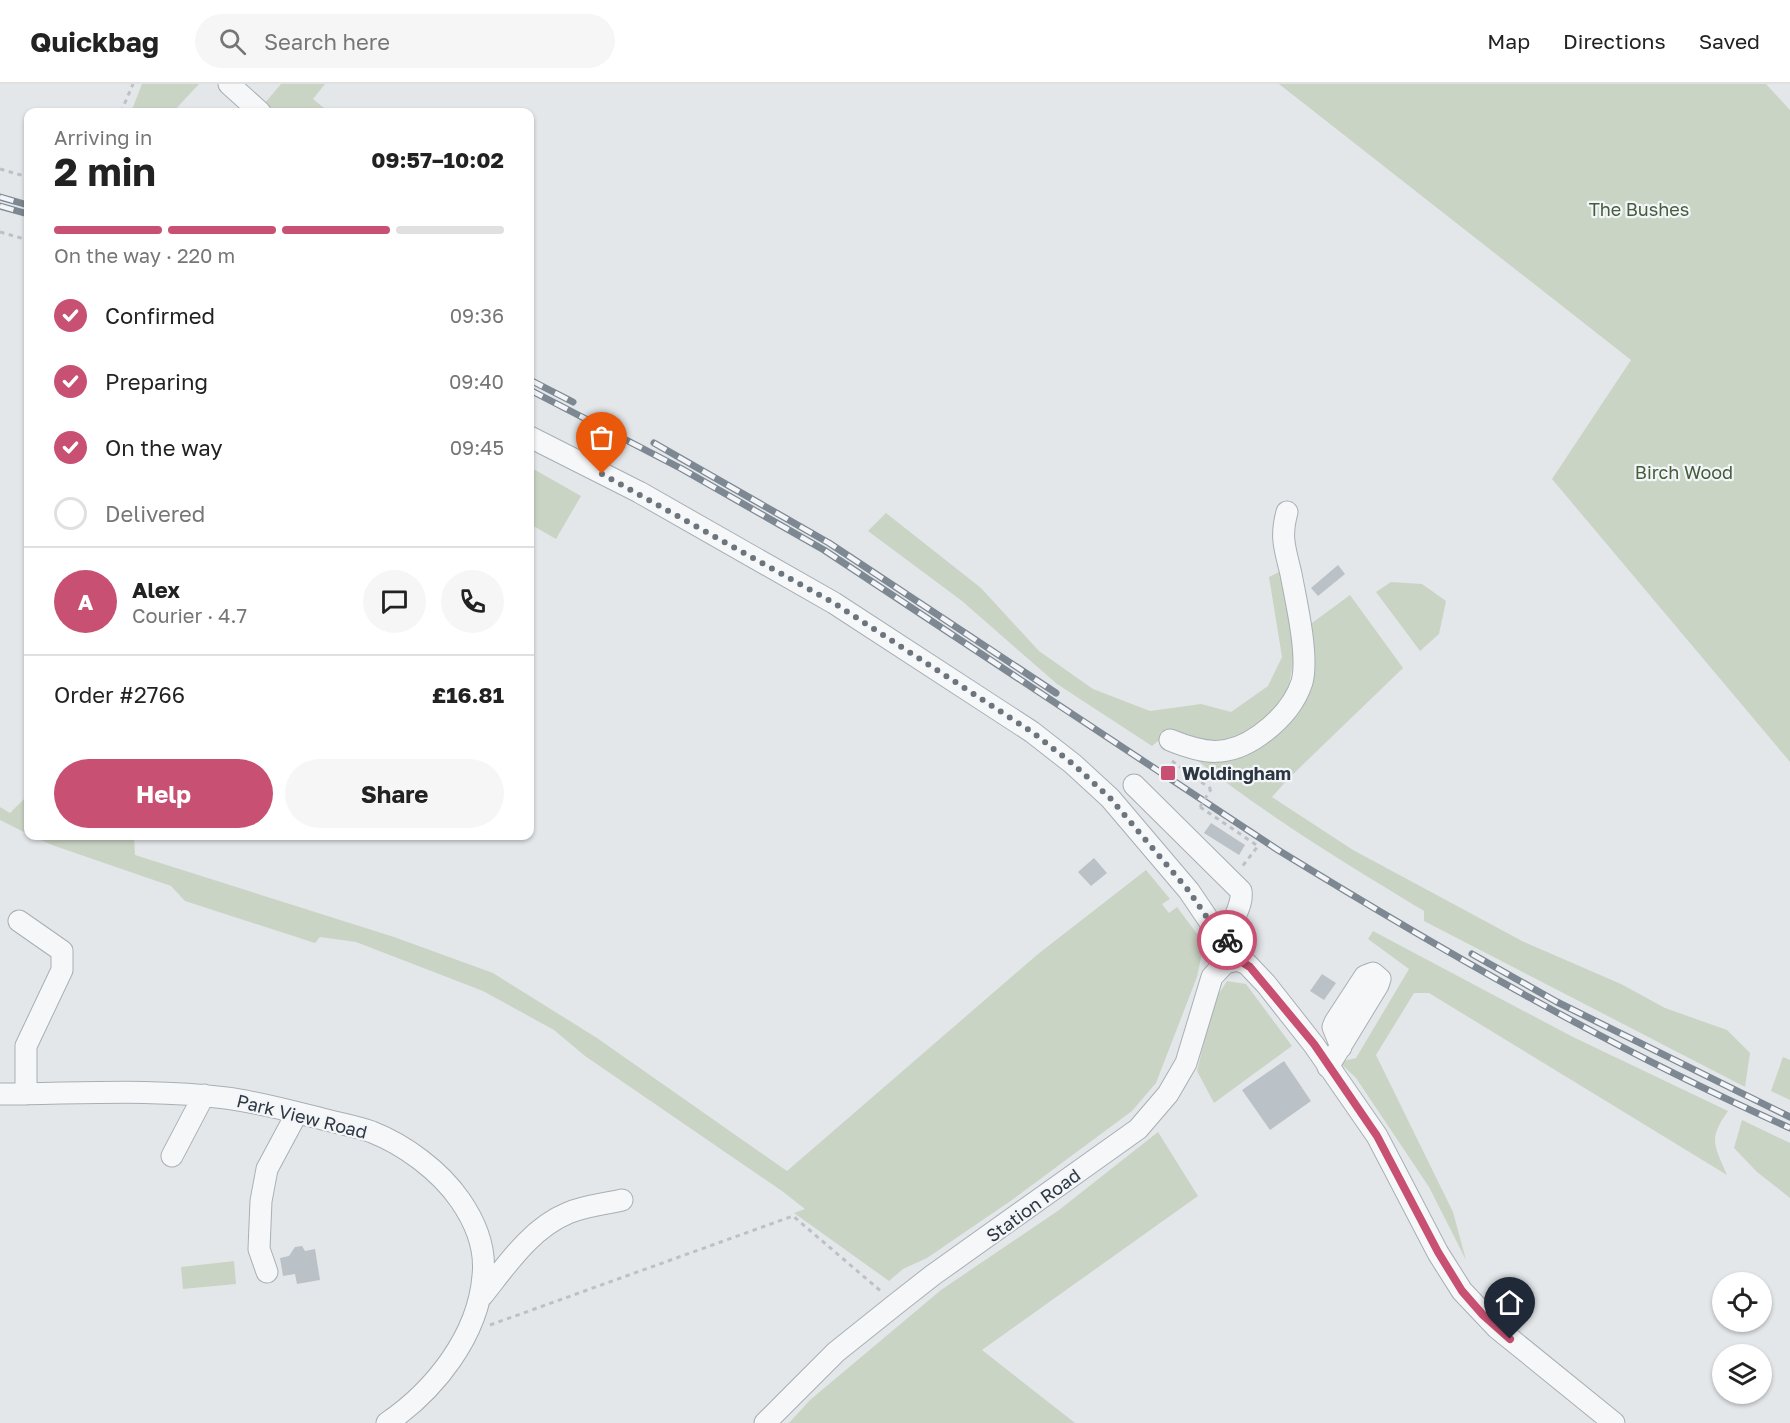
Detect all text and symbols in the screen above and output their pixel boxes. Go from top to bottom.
search box [195,14,615,68]
text: Quickbag [30,25,159,58]
icon: search [216,25,249,58]
text: Search here [264,28,390,55]
text: Map [1487,28,1530,54]
text: Directions [1563,28,1666,54]
text: Saved [1699,28,1760,54]
text: Arriving in [54,125,152,149]
text: 09:57–10:02 [371,146,504,173]
text: 2 min [54,148,156,195]
park label: The Bushes [1589,198,1689,220]
text: On the way · 220 m [54,243,235,267]
icon: check [54,299,87,332]
text: Confirmed [105,302,215,329]
text: 09:36 [450,303,504,327]
icon: check [54,365,87,398]
text: Preparing [105,368,208,395]
text: 09:40 [449,369,504,393]
pin [576,412,627,474]
icon: bag [585,421,618,454]
icon: check [54,431,87,464]
text: On the way [105,434,223,461]
text: 09:45 [450,435,504,459]
park label: Birch Wood [1635,461,1733,483]
text: Delivered [105,500,205,527]
button: chat [363,570,426,633]
button: phone [441,570,504,633]
text: Alex [132,576,180,603]
text: A [78,588,93,615]
text: Courier · 4.7 [132,603,247,627]
text: Order #2766 [54,681,185,708]
text: £16.81 [432,681,504,708]
button: Help [54,759,273,828]
button: Share [285,759,504,828]
place label: Woldingham [1182,762,1291,784]
marker: Woldingham [1159,764,1177,782]
courier [1197,910,1257,970]
icon: bike [1211,924,1244,957]
street label: Park View Road [234,1089,370,1143]
street label: Station Road [982,1164,1084,1246]
map controls [1712,1272,1772,1404]
button: locate [1712,1272,1772,1332]
pin [1484,1277,1535,1339]
icon: home [1493,1286,1526,1319]
button: layers [1712,1344,1772,1404]

